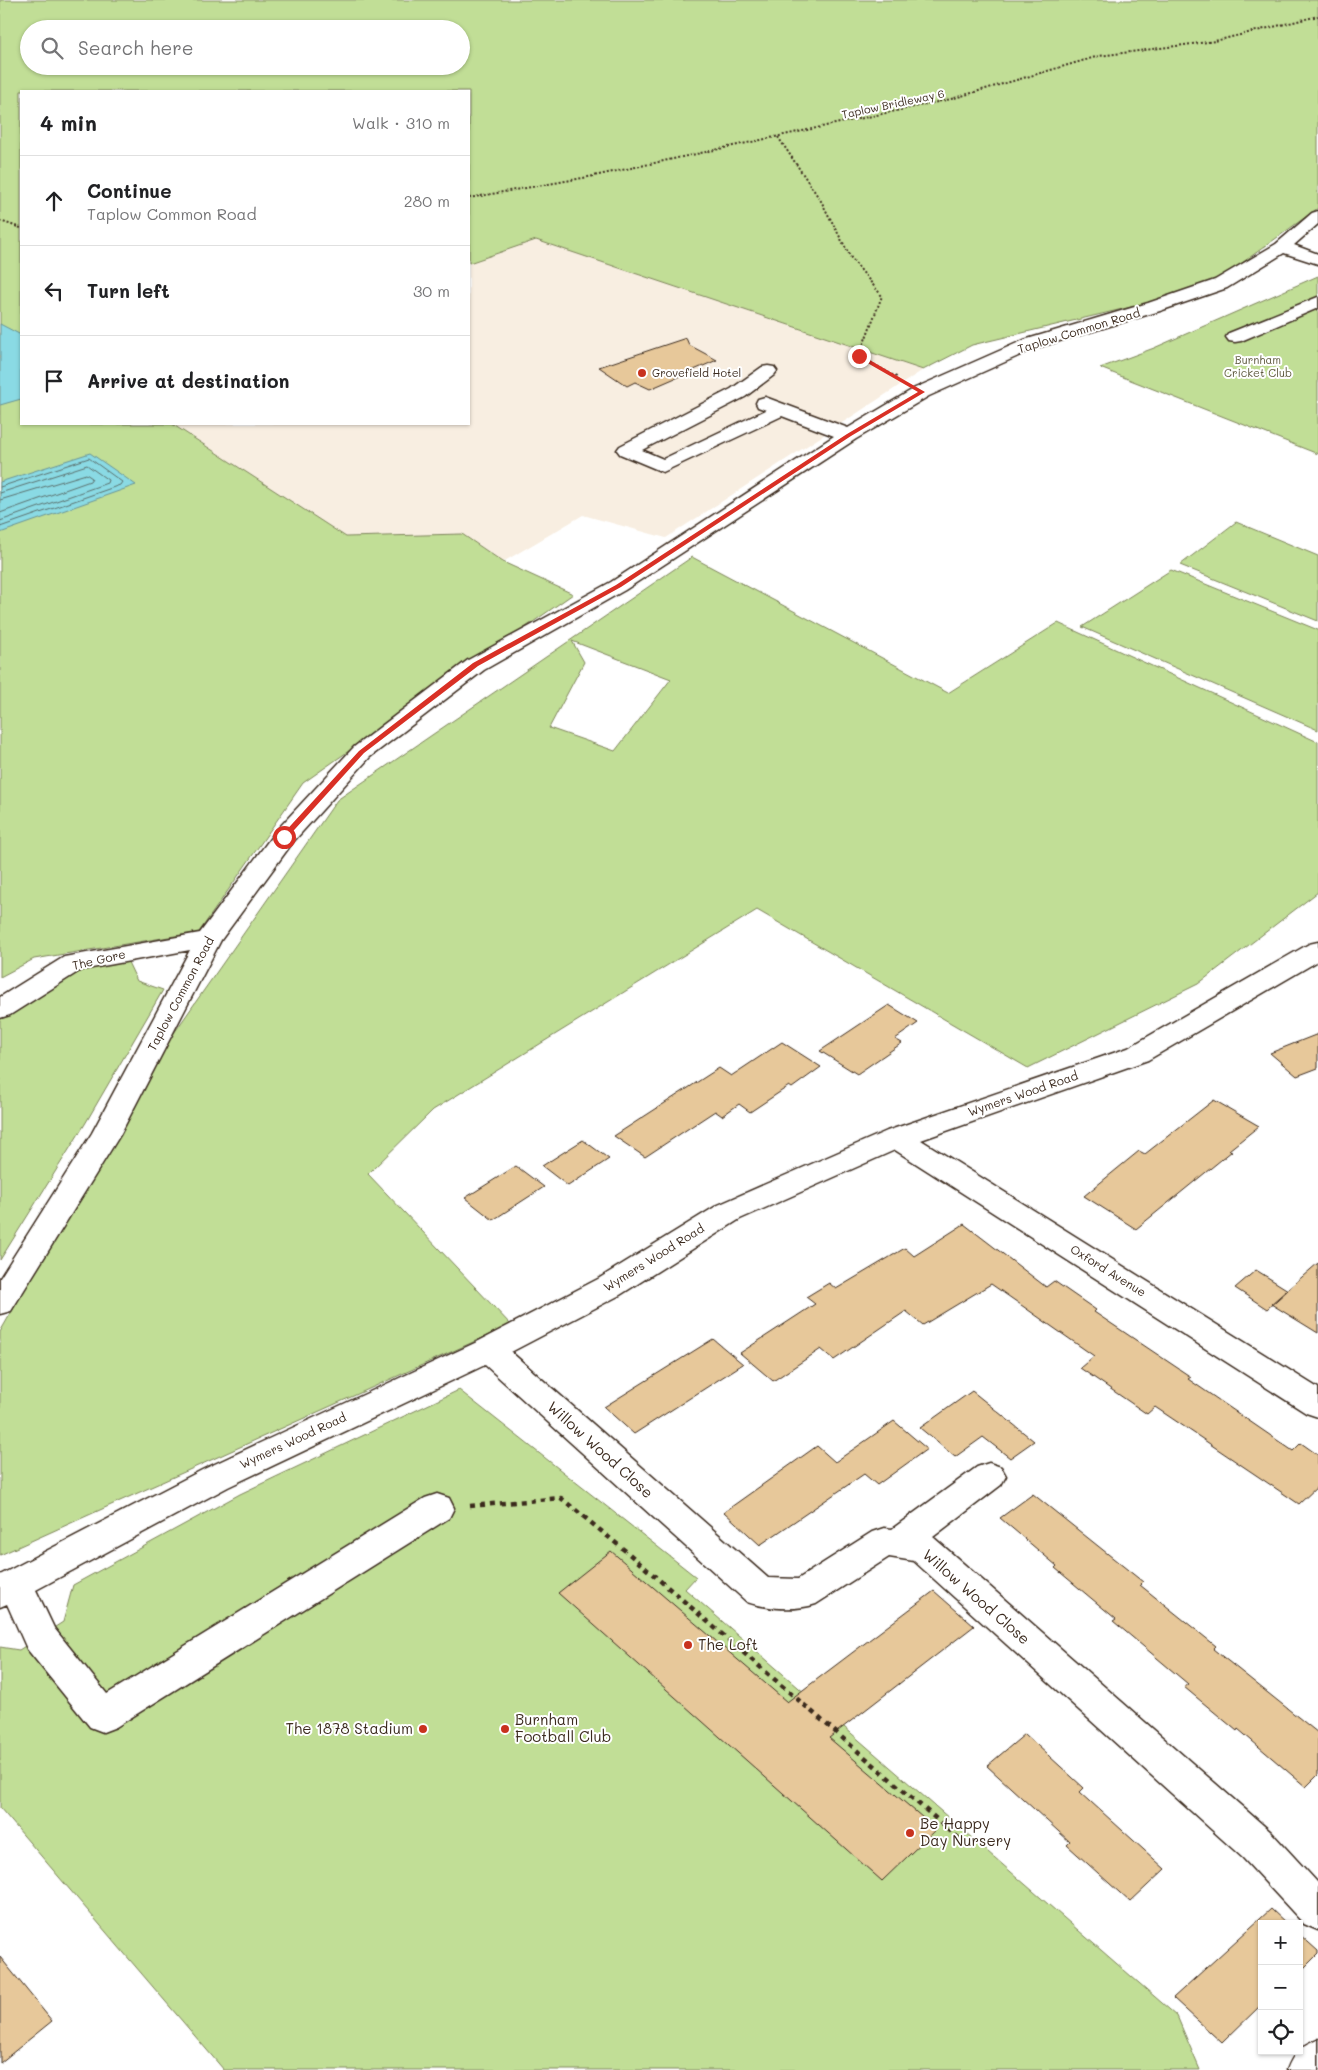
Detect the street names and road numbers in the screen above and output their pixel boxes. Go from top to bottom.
street label: Taplow Bridleway 6 [840,85,946,122]
street label: Taplow Common Road [1016,304,1142,356]
street label: Taplow Common Road [143,933,217,1053]
street label: The Gore [71,945,127,973]
street label: Wymers Wood Road [965,1067,1080,1119]
street label: Wymers Wood Road [600,1220,707,1295]
street label: Oxford Avenue [1068,1240,1149,1300]
street label: Willow Wood Close [544,1396,658,1502]
street label: Wymers Wood Road [237,1408,349,1472]
street label: Willow Wood Close [919,1544,1034,1648]

